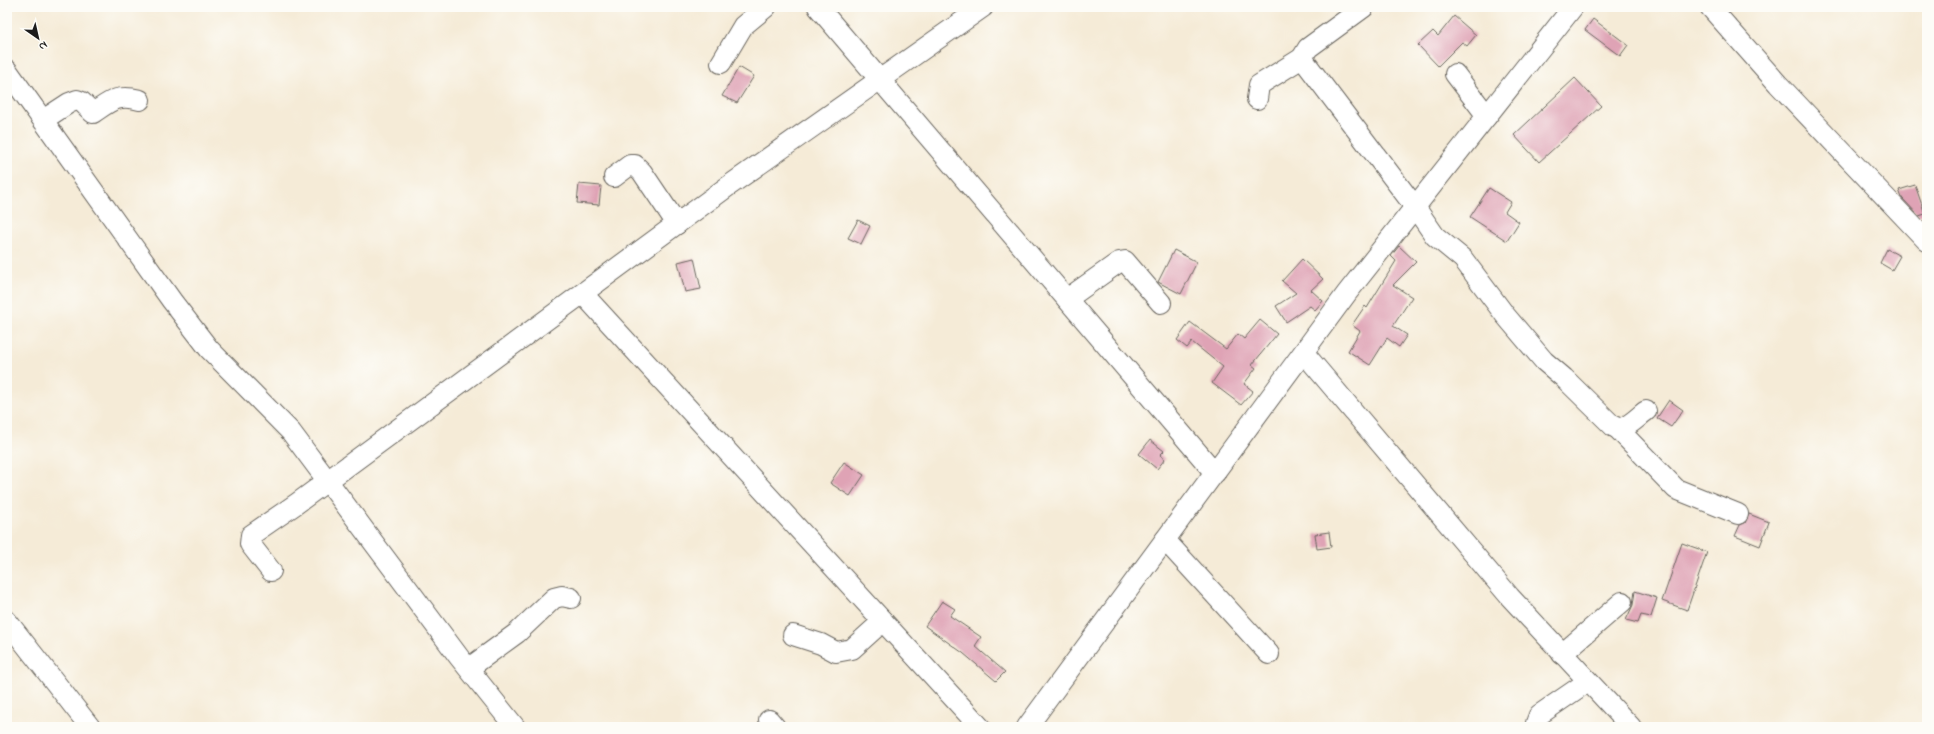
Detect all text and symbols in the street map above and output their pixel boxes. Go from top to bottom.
north arrow [18,18,58,58]
text: N [35,37,51,54]

